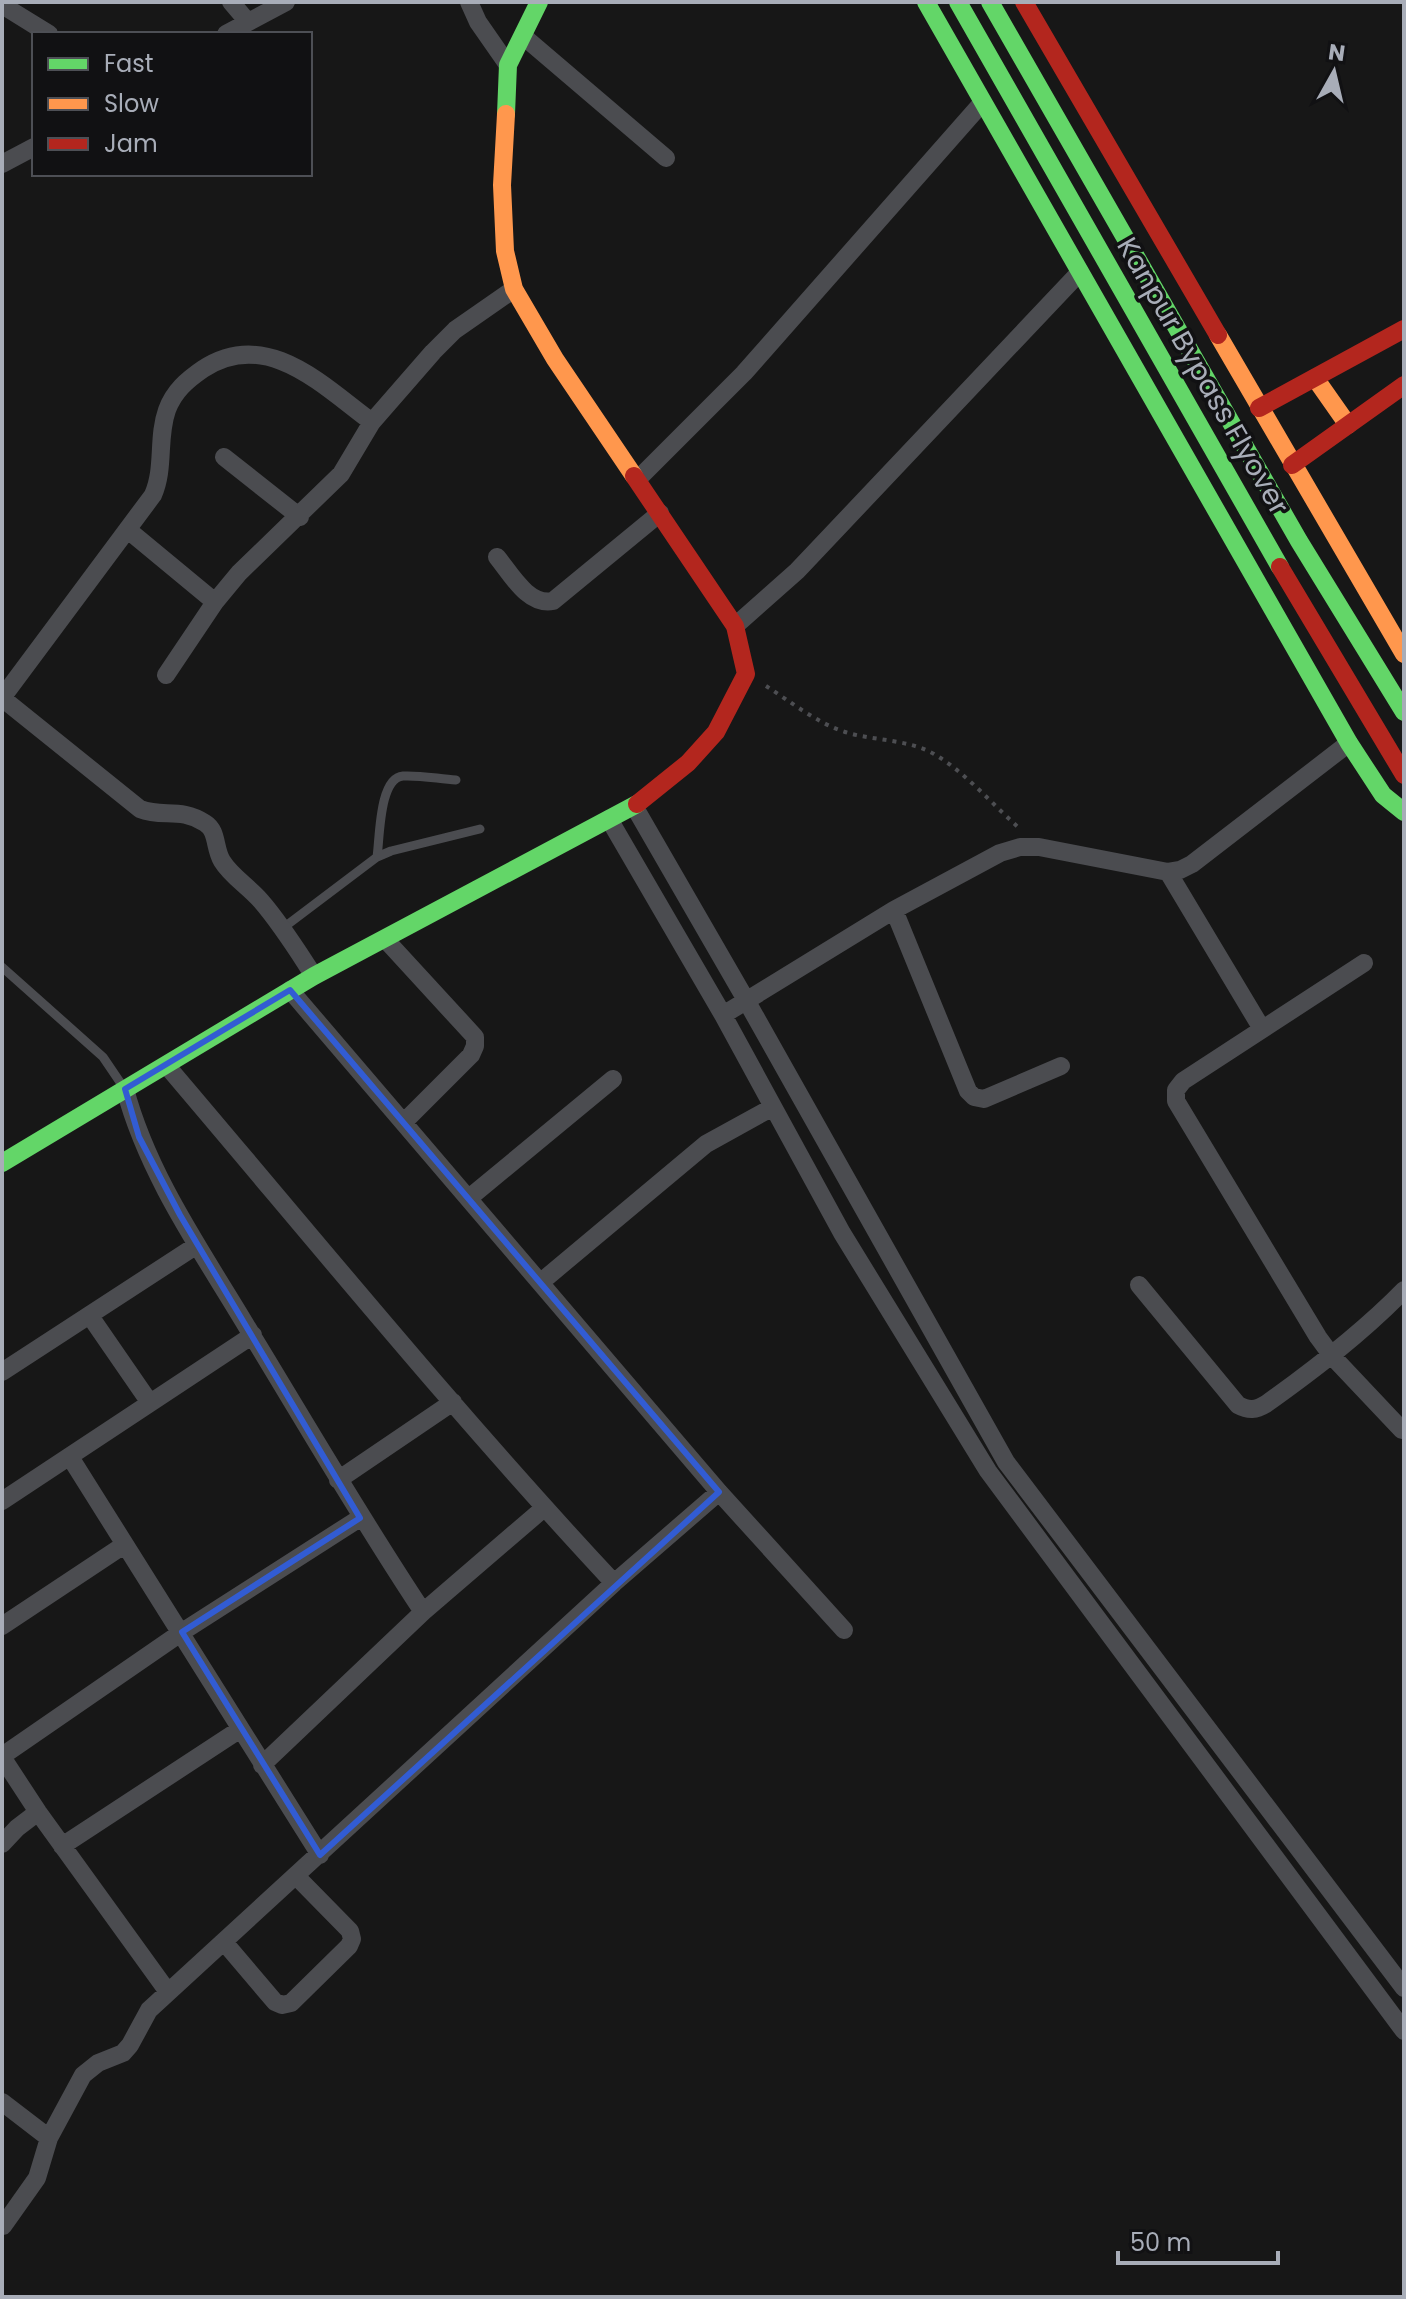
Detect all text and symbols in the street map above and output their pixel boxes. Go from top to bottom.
legend [32,32,312,176]
north arrow [1294,32,1374,112]
text: N [1326,36,1347,69]
text: Fast [104,47,154,80]
text: Slow [104,87,159,120]
text: Jam [104,127,158,160]
street label: Kanpur Bypass Flyover [1108,230,1298,522]
scale bar [1118,2215,1278,2265]
text: 50 m [1130,2226,1191,2259]

